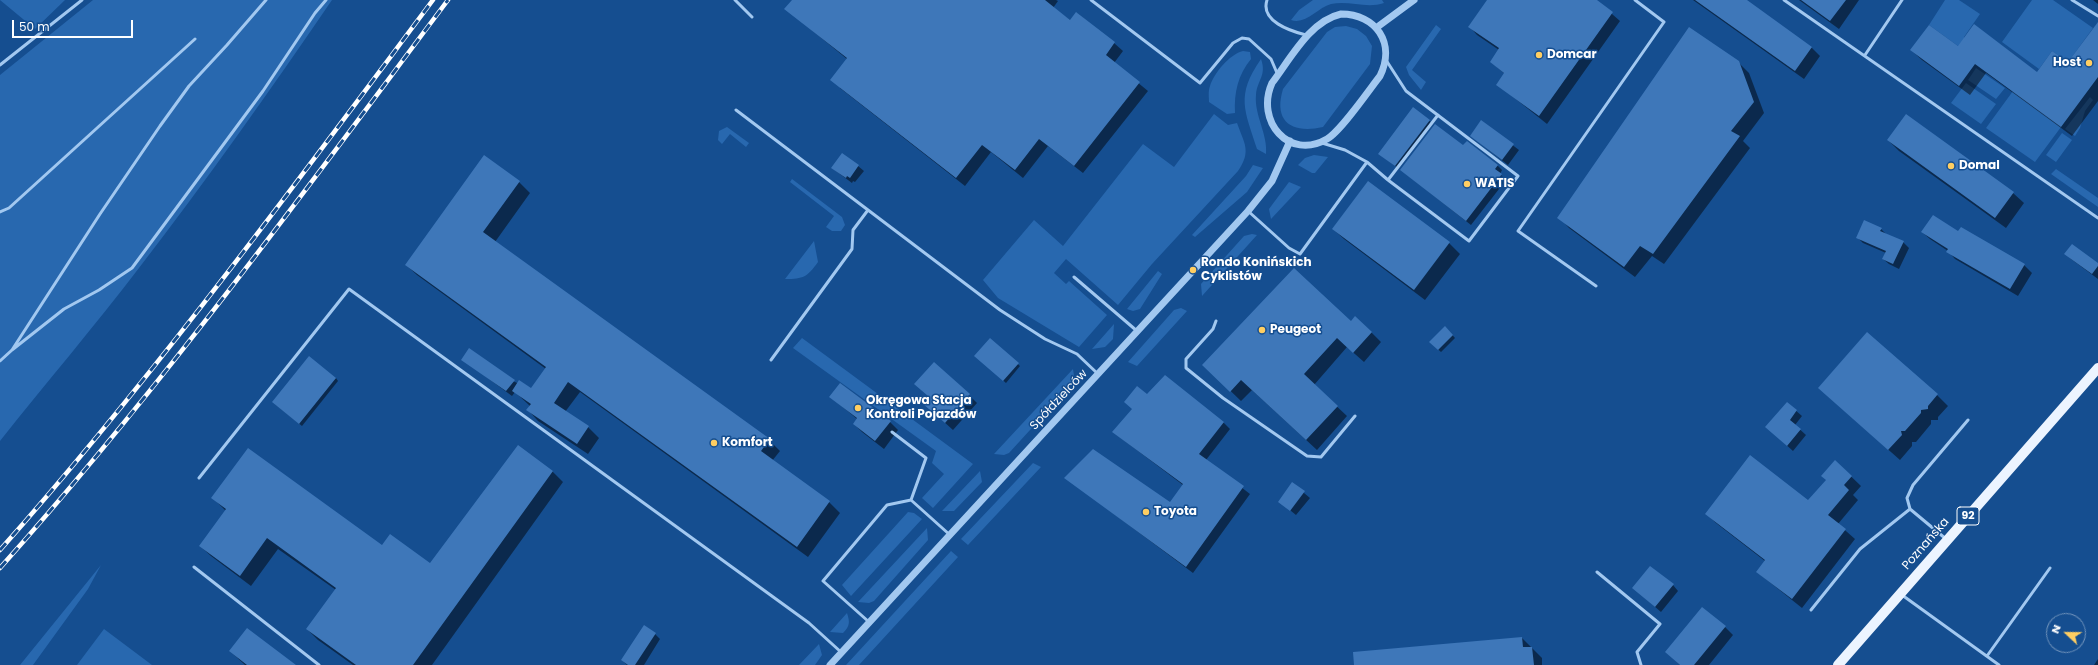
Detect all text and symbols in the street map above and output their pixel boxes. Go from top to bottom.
scale bar [14,12,135,38]
text: 50 m [19,18,50,35]
place label: Domcar [1547,48,1597,62]
marker: Domcar [1534,50,1544,60]
place label: Host [2053,56,2081,70]
marker: Host [2084,58,2094,68]
place label: Domal [1959,159,2000,173]
marker: Domal [1946,161,1956,171]
place label: WATIS [1475,177,1514,191]
marker: WATIS [1462,179,1472,189]
place label: Rondo Konińskich Cyklistów [1201,256,1312,284]
marker: Rondo Konińskich Cyklistów [1188,265,1198,275]
place label: Peugeot [1270,323,1321,337]
marker: Peugeot [1257,325,1267,335]
street label: Spółdzielców [1027,367,1091,433]
place label: Okręgowa Stacja Kontroli Pojazdów [866,394,976,422]
marker: Okręgowa Stacja Kontroli Pojazdów [853,403,863,413]
place label: Komfort [722,436,773,450]
marker: Komfort [709,438,719,448]
place label: Toyota [1154,505,1197,519]
marker: Toyota [1141,507,1151,517]
road number: 92 [1957,507,1979,525]
street label: Poznańska [1900,515,1952,573]
north arrow [2046,613,2086,653]
text: N [2047,622,2065,636]

